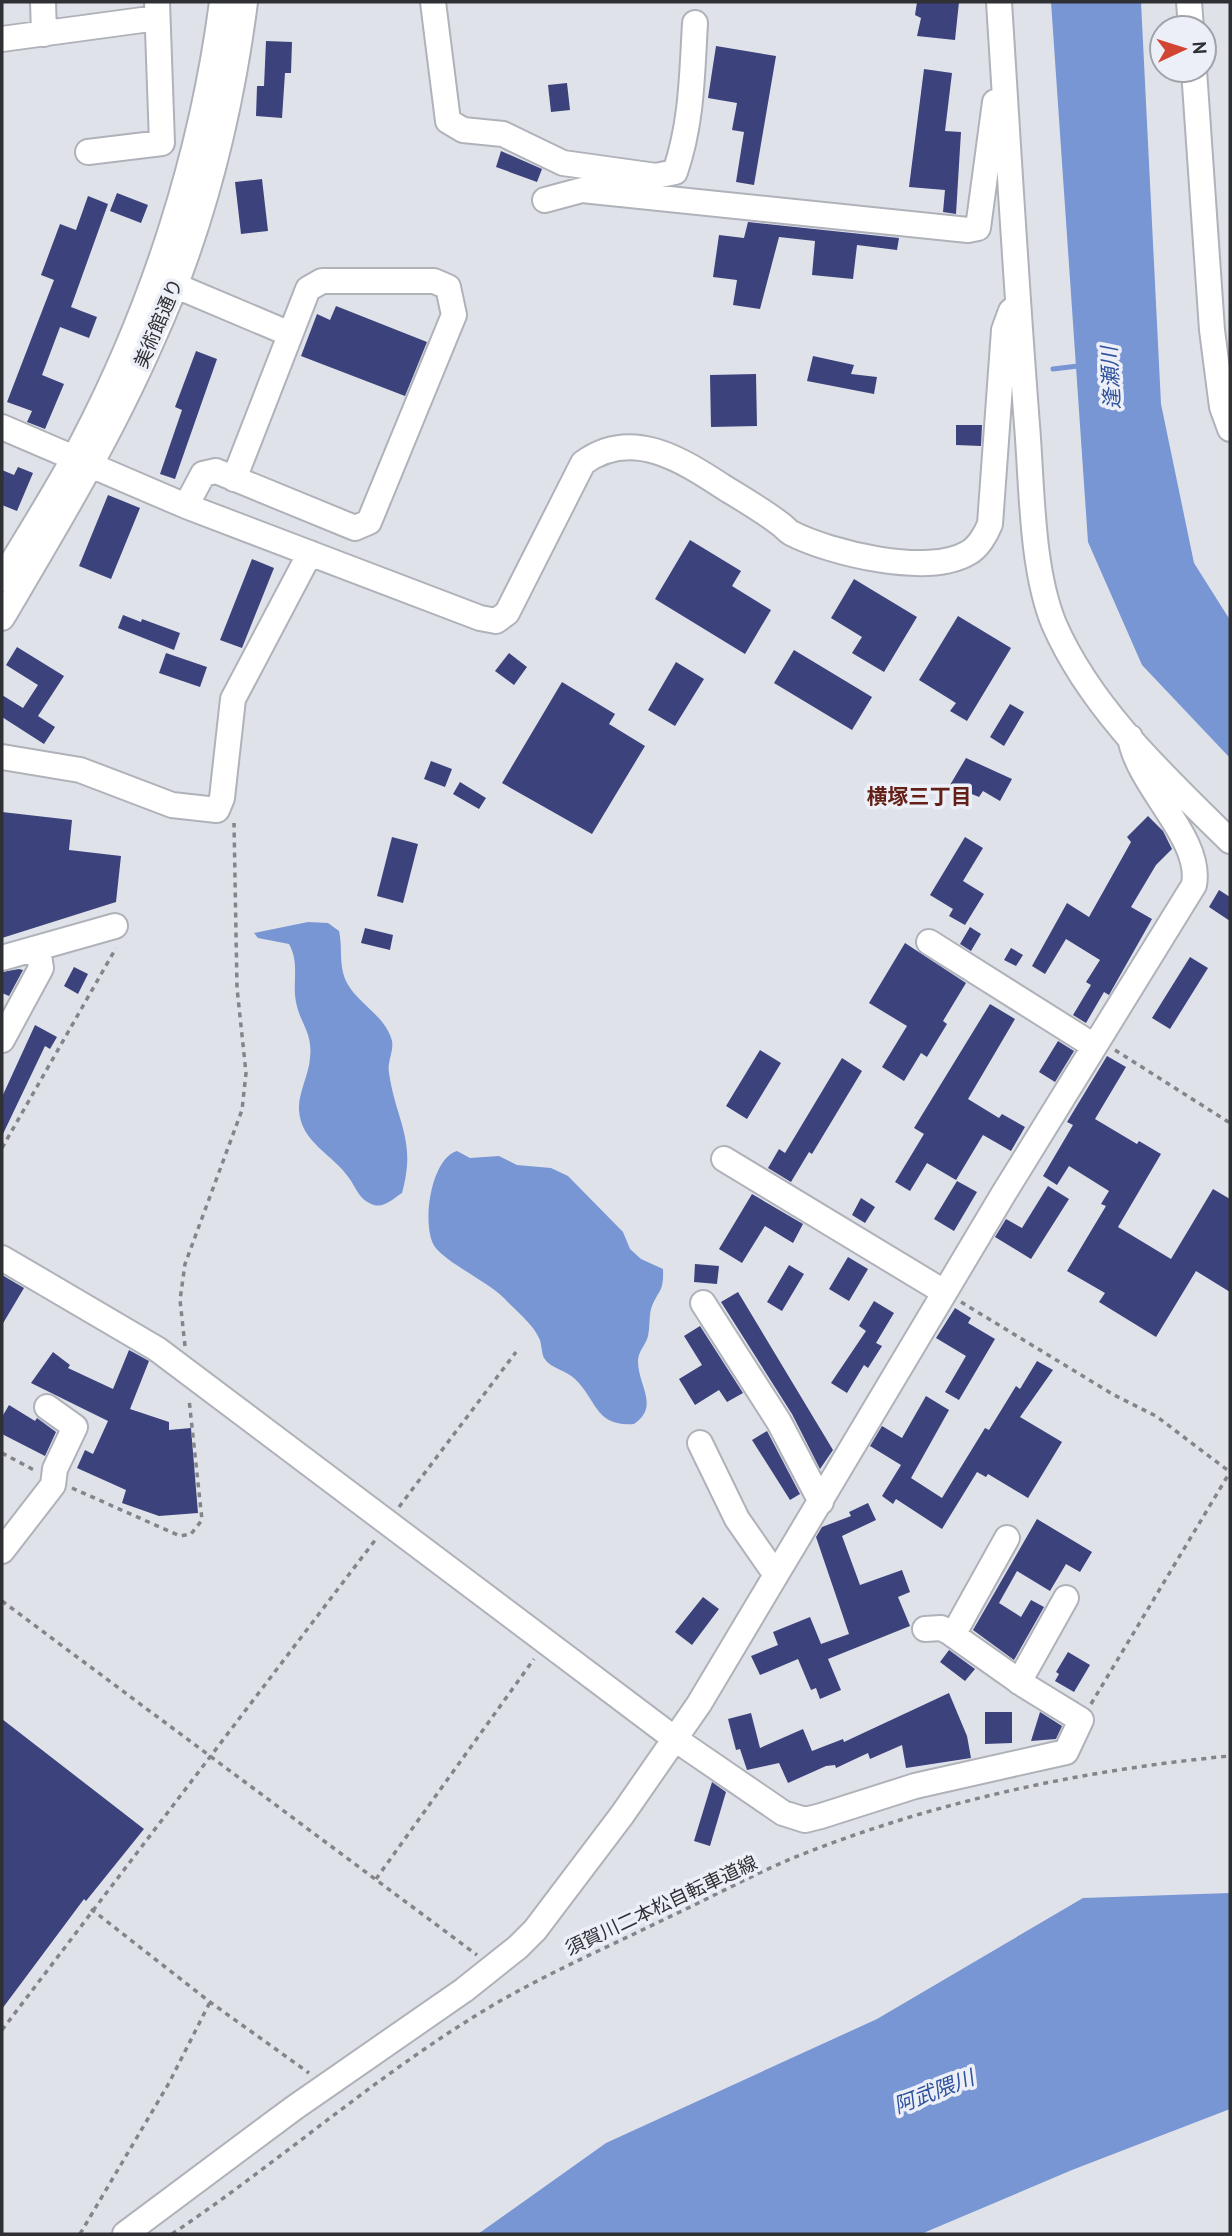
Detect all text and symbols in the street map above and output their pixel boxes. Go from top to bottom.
north arrow [1148,14,1218,84]
text: N [1188,41,1212,55]
street label: 美術館通り [128,275,188,371]
water label: 逢瀬川 [1095,344,1126,410]
district label: 横塚三丁目 [867,783,972,810]
street label: 須賀川二本松自転車道線 [561,1850,761,1960]
water label: 阿武隈川 [890,2063,980,2119]

